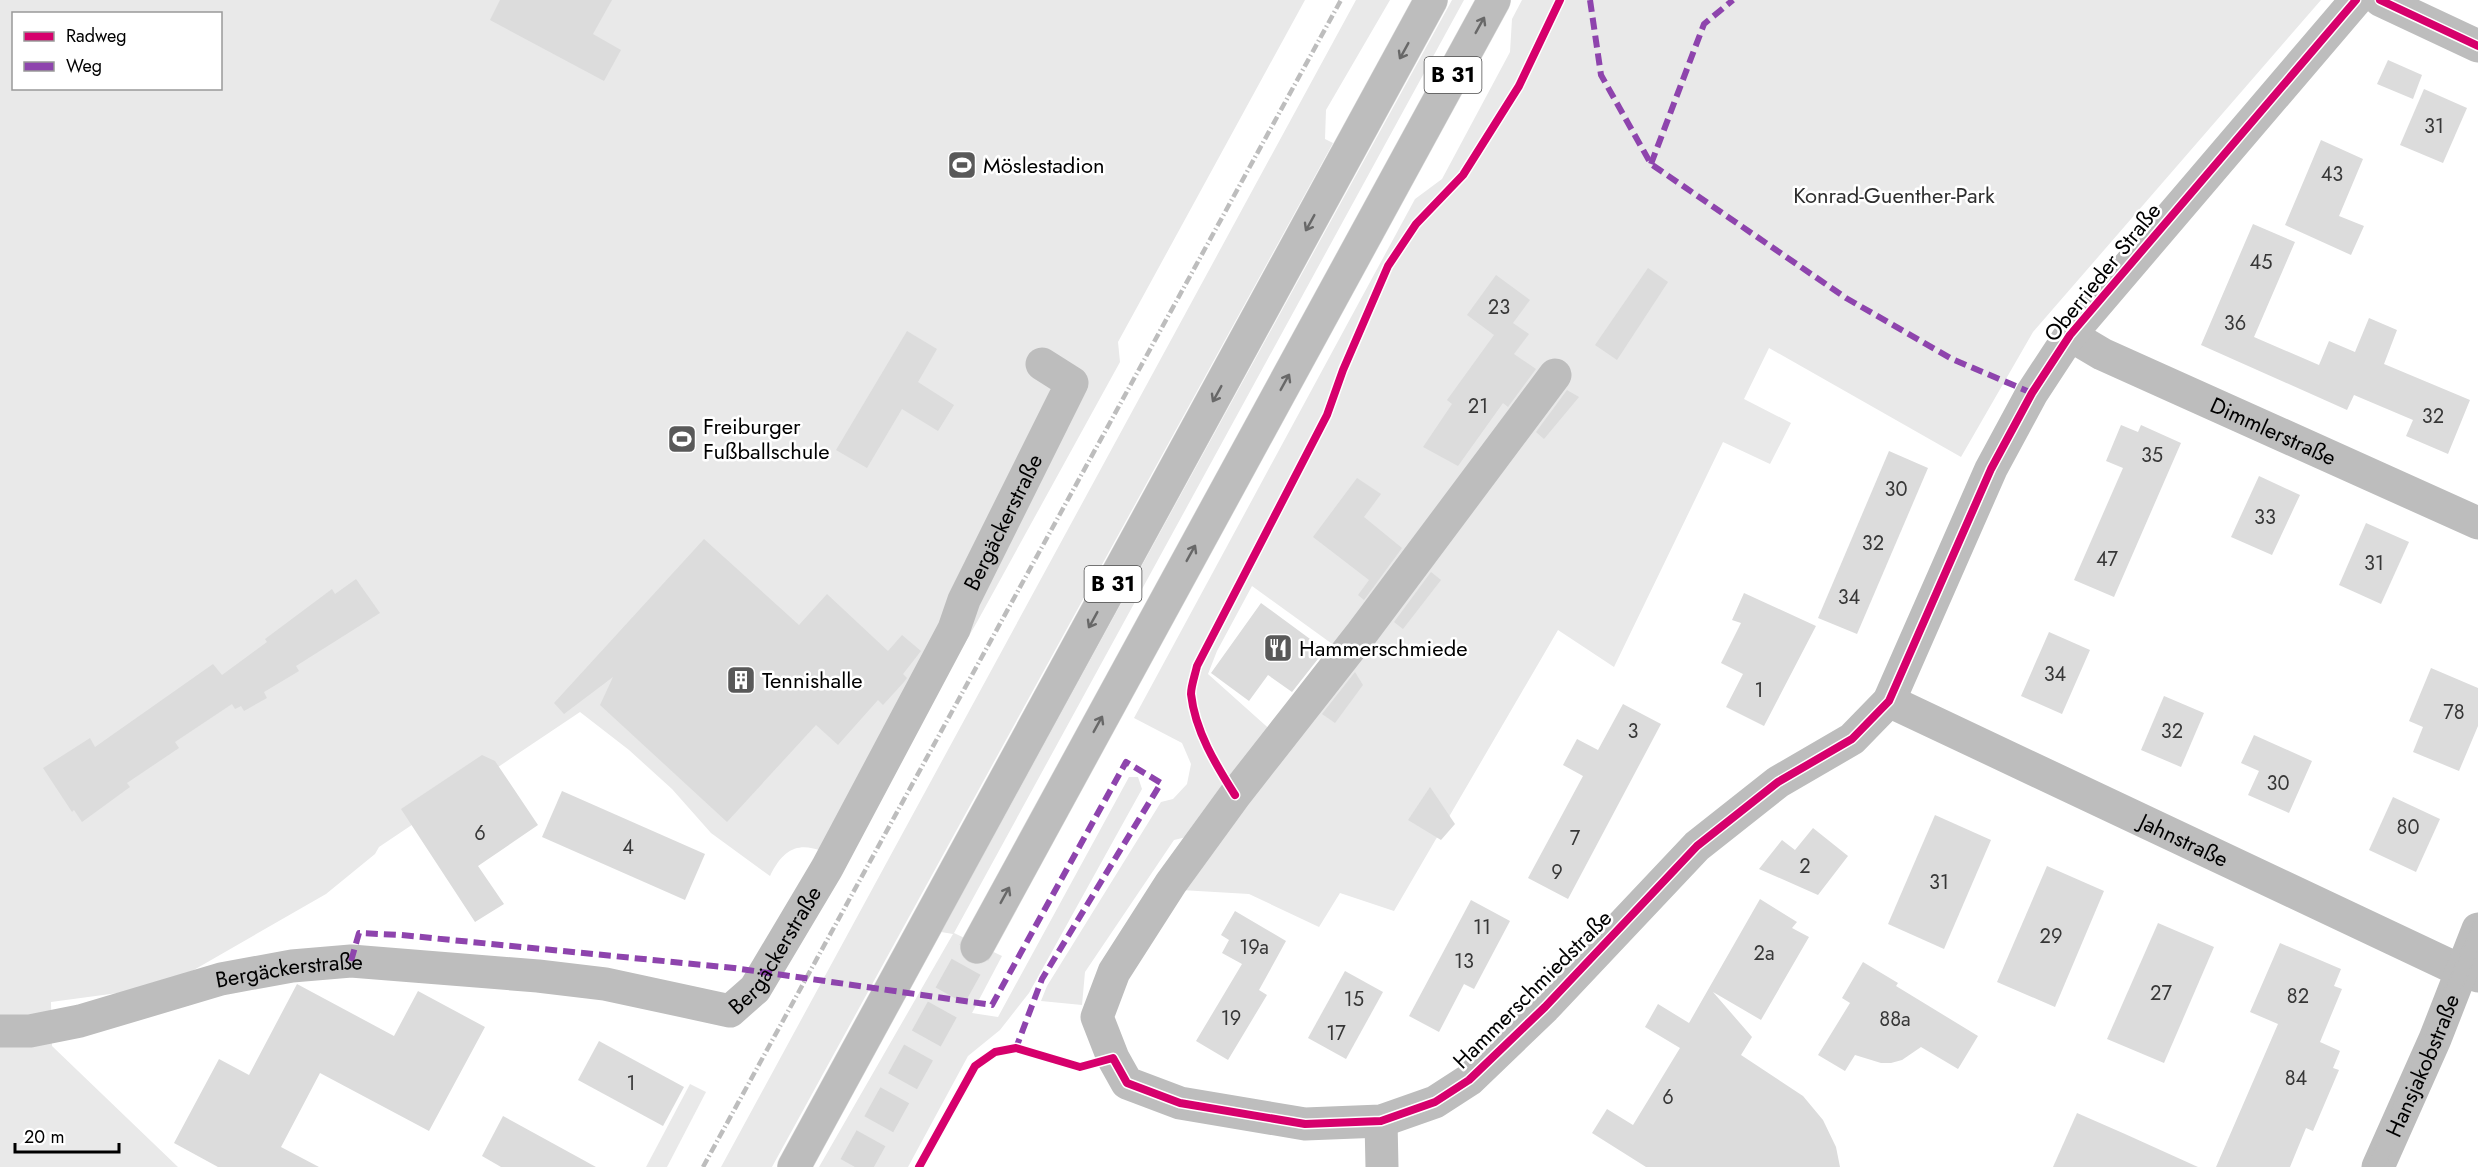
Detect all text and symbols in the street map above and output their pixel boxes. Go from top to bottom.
legend [12,12,222,90]
one-way arrow [1474,17,1486,34]
text: Radweg [66,23,127,49]
one-way arrow [1398,42,1409,60]
text: Weg [66,53,102,79]
road number: B 31 [1424,57,1482,93]
house number: 31 [2424,112,2444,141]
sports icon: Möslestadion [946,149,978,181]
place label: Möslestadion [983,149,1105,181]
house number: 43 [2321,160,2343,189]
park label: Konrad-Guenther-Park [1793,179,1995,211]
street label: Oberrieder Straße [2036,196,2168,348]
one-way arrow [1304,213,1315,231]
house number: 45 [2250,248,2272,277]
house number: 23 [1488,293,1510,322]
house number: 36 [2224,309,2246,338]
one-way arrow [1279,374,1291,391]
one-way arrow [1211,385,1223,402]
street label: Dimmlerstraße [2205,389,2341,473]
house number: 21 [1468,392,1488,421]
house number: 32 [2422,402,2444,431]
place label: Freiburger Fußballschule [703,410,830,467]
sports icon: Freiburger Fußballschule [666,423,698,455]
house number: 35 [2141,441,2163,470]
street label: Bergäckerstraße [955,448,1050,596]
house number: 30 [1885,475,1907,504]
house number: 33 [2254,503,2276,532]
house number: 32 [1862,529,1884,558]
one-way arrow [1185,545,1197,562]
house number: 47 [2096,545,2119,574]
house number: 31 [2364,549,2384,578]
road number: B 31 [1084,566,1142,602]
house number: 34 [1838,583,1861,612]
one-way arrow [1087,611,1098,629]
restaurant icon: Hammerschmiede [1262,632,1294,664]
place label: Hammerschmiede [1299,632,1468,664]
house number: 34 [2044,660,2067,689]
building icon: Tennishalle [725,664,757,696]
place label: Tennishalle [762,664,863,696]
house number: 1 [1755,676,1764,705]
house number: 78 [2443,698,2465,727]
one-way arrow [1092,716,1104,733]
house number: 3 [1628,717,1639,746]
house number: 32 [2161,717,2183,746]
house number: 30 [2267,769,2289,798]
street label: Jahnstraße [2131,804,2234,875]
house number: 80 [2397,813,2419,842]
house number: 6 [474,819,486,848]
house number: 7 [1570,824,1581,853]
house number: 4 [622,833,634,862]
house number: 2 [1799,852,1811,881]
house number: 9 [1551,858,1563,887]
house number: 31 [1929,868,1949,897]
street label: Bergäckerstraße [721,880,829,1022]
one-way arrow [1000,887,1011,905]
street label: Hammerschmiedstraße [1445,902,1619,1076]
house number: 11 [1473,913,1491,942]
house number: 29 [2040,922,2062,951]
house number: 19a [1239,933,1269,962]
house number: 2a [1754,939,1775,968]
street label: Bergäckerstraße [213,945,364,996]
house number: 13 [1454,947,1474,976]
house number: 27 [2150,979,2172,1008]
house number: 82 [2287,982,2309,1011]
house number: 15 [1344,985,1364,1014]
street label: Hansjakobstraße [2377,989,2467,1142]
house number: 19 [1221,1004,1241,1033]
house number: 88a [1879,1005,1911,1034]
house number: 17 [1326,1019,1346,1048]
house number: 84 [2285,1064,2308,1093]
house number: 1 [627,1069,636,1098]
house number: 6 [1662,1083,1674,1112]
scale bar [15,1116,118,1154]
text: 20 m [24,1124,64,1150]

